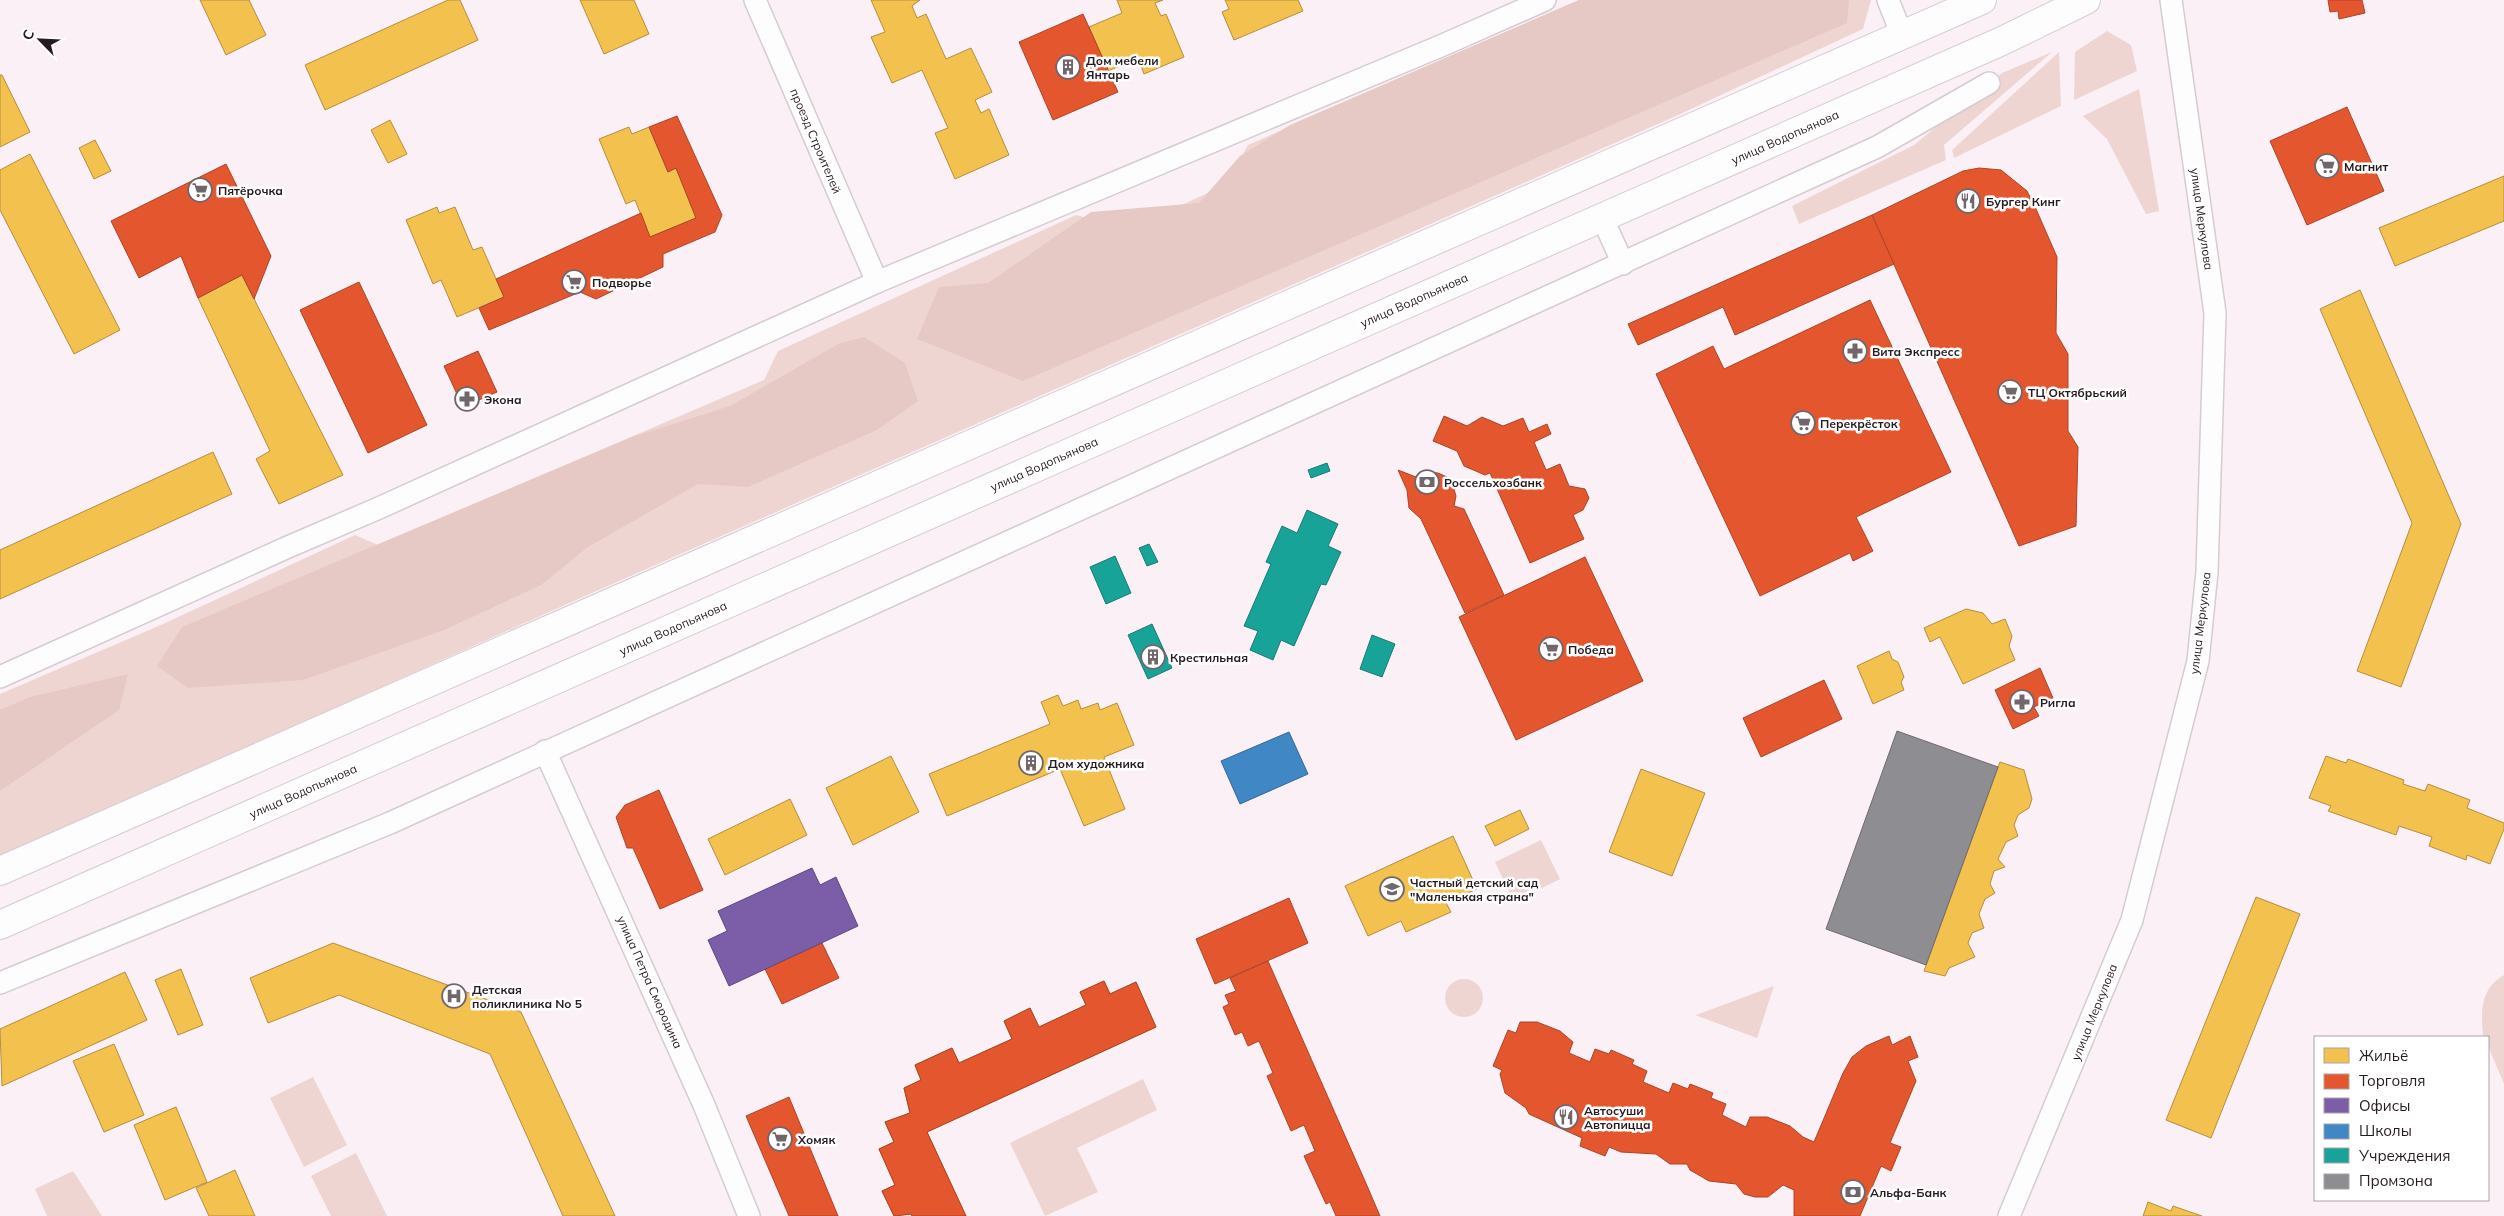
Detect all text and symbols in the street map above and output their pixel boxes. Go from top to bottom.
north arrow [15,15,65,65]
text: С [18,27,38,43]
place label: Дом мебели Янтарь [1086,53,1159,82]
building icon: Дом мебели Янтарь [1055,54,1081,80]
street label: проезд Строителей [787,86,845,196]
street label: улица Водопьянова [1729,107,1841,167]
supermarket icon: Магнит [2314,153,2340,179]
place label: Магнит [2344,159,2388,174]
street label: улица Меркулова [2187,167,2217,271]
supermarket icon: Пятёрочка [187,177,213,203]
place label: Пятёрочка [218,183,283,198]
restaurant icon: Бургер Кинг [1955,188,1981,214]
place label: Бургер Кинг [1986,194,2061,209]
supermarket icon: Подворье [561,269,587,295]
street label: улица Водопьянова [1358,270,1470,330]
place label: Подворье [592,275,652,290]
pharmacy icon: Вита Экспресс [1842,338,1868,364]
place label: Вита Экспресс [1872,344,1960,359]
supermarket icon: ТЦ Октябрьский [1997,379,2023,405]
place label: ТЦ Октябрьский [2028,385,2127,400]
pharmacy icon: Экона [454,386,480,412]
place label: Экона [484,392,522,407]
supermarket icon: Перекрёсток [1790,410,1816,436]
place label: Перекрёсток [1820,416,1898,431]
street label: улица Водопьянова [988,434,1100,494]
bank icon: Россельхозбанк [1414,469,1440,495]
place label: Россельхозбанк [1444,475,1542,490]
street label: улица Меркулова [2186,571,2214,675]
street label: улица Водопьянова [617,598,729,658]
supermarket icon: Победа [1538,636,1564,662]
place label: Победа [1568,642,1614,657]
building icon: Крестильная [1140,644,1166,670]
place label: Крестильная [1170,650,1248,665]
pharmacy icon: Ригла [2009,689,2035,715]
place label: Ригла [2040,695,2076,710]
building icon: Дом художника [1018,750,1044,776]
place label: Дом художника [1048,756,1144,771]
street label: улица Водопьянова [247,761,359,821]
place label: Частный детский сад "Маленькая страна" [1410,875,1539,904]
school or university icon: Частный детский сад "Маленькая страна" [1379,876,1405,902]
street label: улица Петра Смородина [614,913,686,1051]
street label: улица Меркулова [2068,961,2120,1063]
place label: Детская поликлиника No 5 [472,982,582,1011]
hospital icon: Детская поликлиника No 5 [441,983,467,1009]
legend [2314,1036,2489,1201]
text: Жильё [2359,1046,2408,1065]
text: Торговля [2359,1071,2426,1090]
text: Офисы [2359,1096,2411,1115]
place label: Автосуши Автопицца [1584,1103,1651,1132]
restaurant icon: Автосуши Автопицца [1553,1104,1579,1130]
text: Школы [2359,1121,2412,1140]
supermarket icon: Хомяк [767,1126,793,1152]
place label: Хомяк [797,1132,835,1147]
text: Учреждения [2358,1146,2451,1165]
text: Промзона [2359,1171,2433,1190]
bank icon: Альфа-Банк [1840,1179,1866,1205]
place label: Альфа-Банк [1870,1185,1947,1200]

